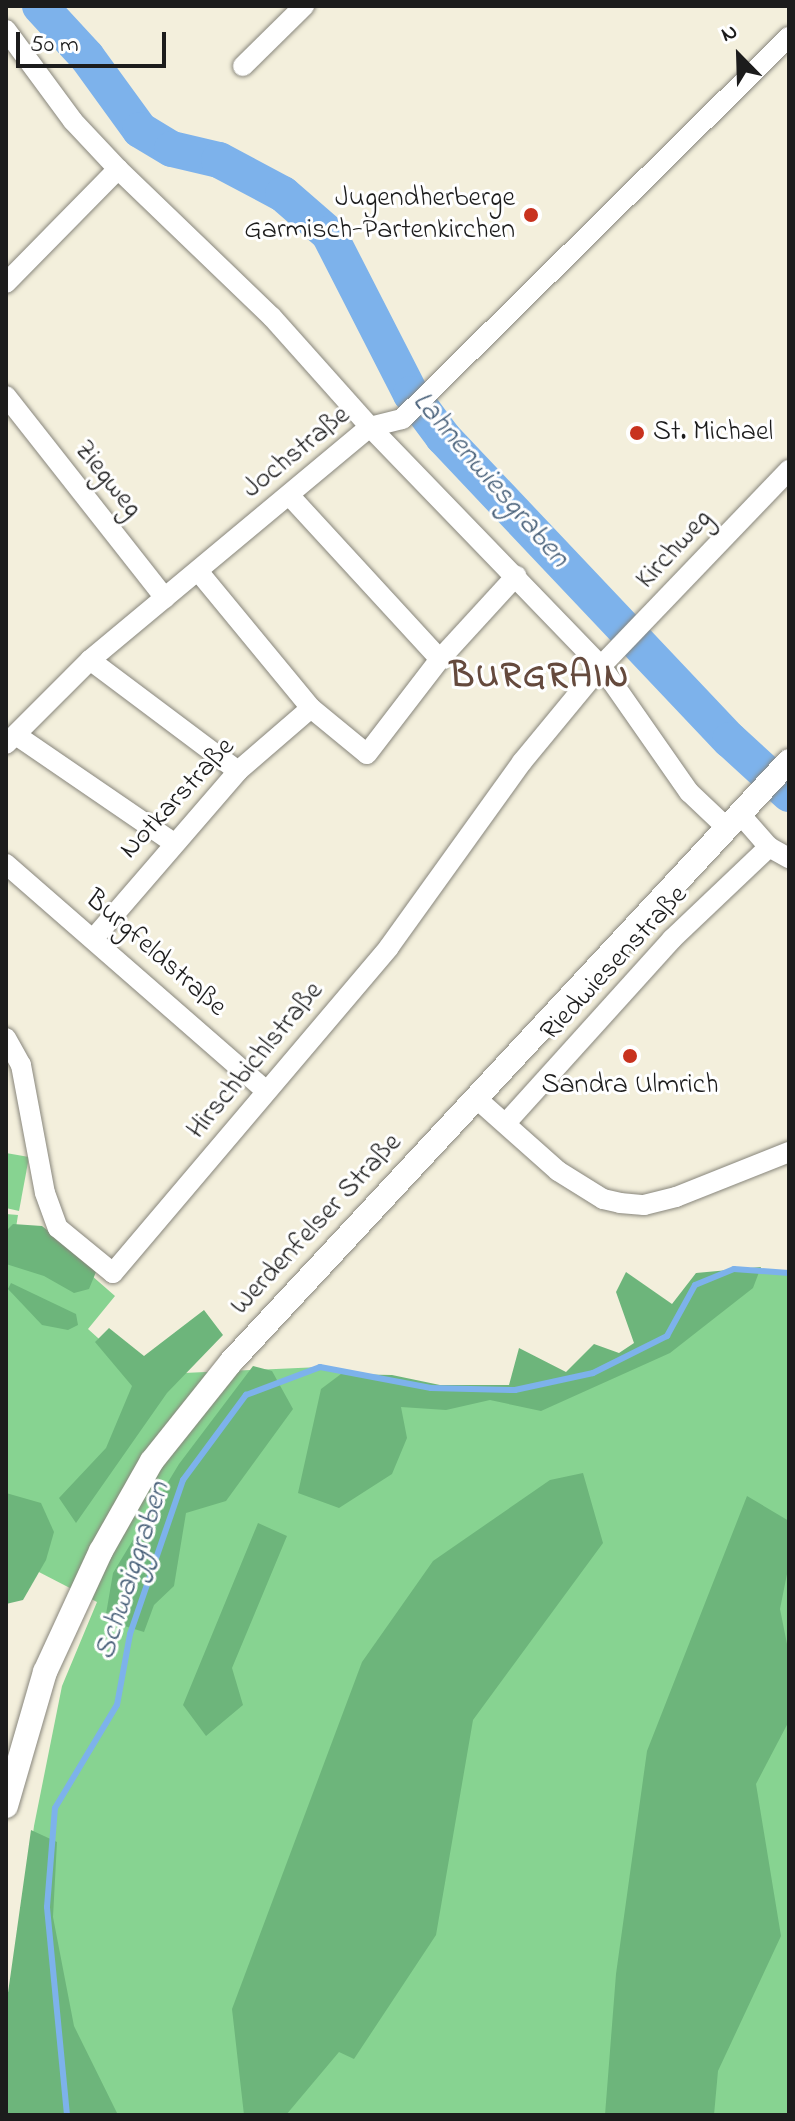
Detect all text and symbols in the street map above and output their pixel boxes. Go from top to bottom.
scale bar [20,16,170,66]
north arrow [699,16,779,96]
text: N [717,16,743,52]
text: 50 m [30,28,79,63]
place label: Jugendherberge Garmisch-Partenkirchen [244,182,515,248]
marker: Jugendherberge Garmisch-Partenkirchen [522,206,540,224]
water label: Lahnenwiesgraben [404,385,576,575]
street label: Jochstraße [236,399,358,507]
place label: St. Michael [653,416,773,450]
marker: St. Michael [628,424,646,442]
street label: Ziegweg [66,435,148,525]
street label: Kirchweg [630,503,720,597]
district label: BURGRAIN [450,656,630,700]
street label: Notkarstraße [113,731,243,867]
street label: Riedwiesenstraße [535,879,695,1049]
street label: Burgfeldstraße [77,883,233,1025]
street label: Hirschbichlstraße [180,976,332,1146]
marker: Sandra Ulmrich [621,1047,639,1065]
place label: Sandra Ulmrich [541,1069,719,1103]
street label: Werdenfelser Straße [224,1127,410,1323]
water label: Schwaiggraben [87,1478,179,1664]

